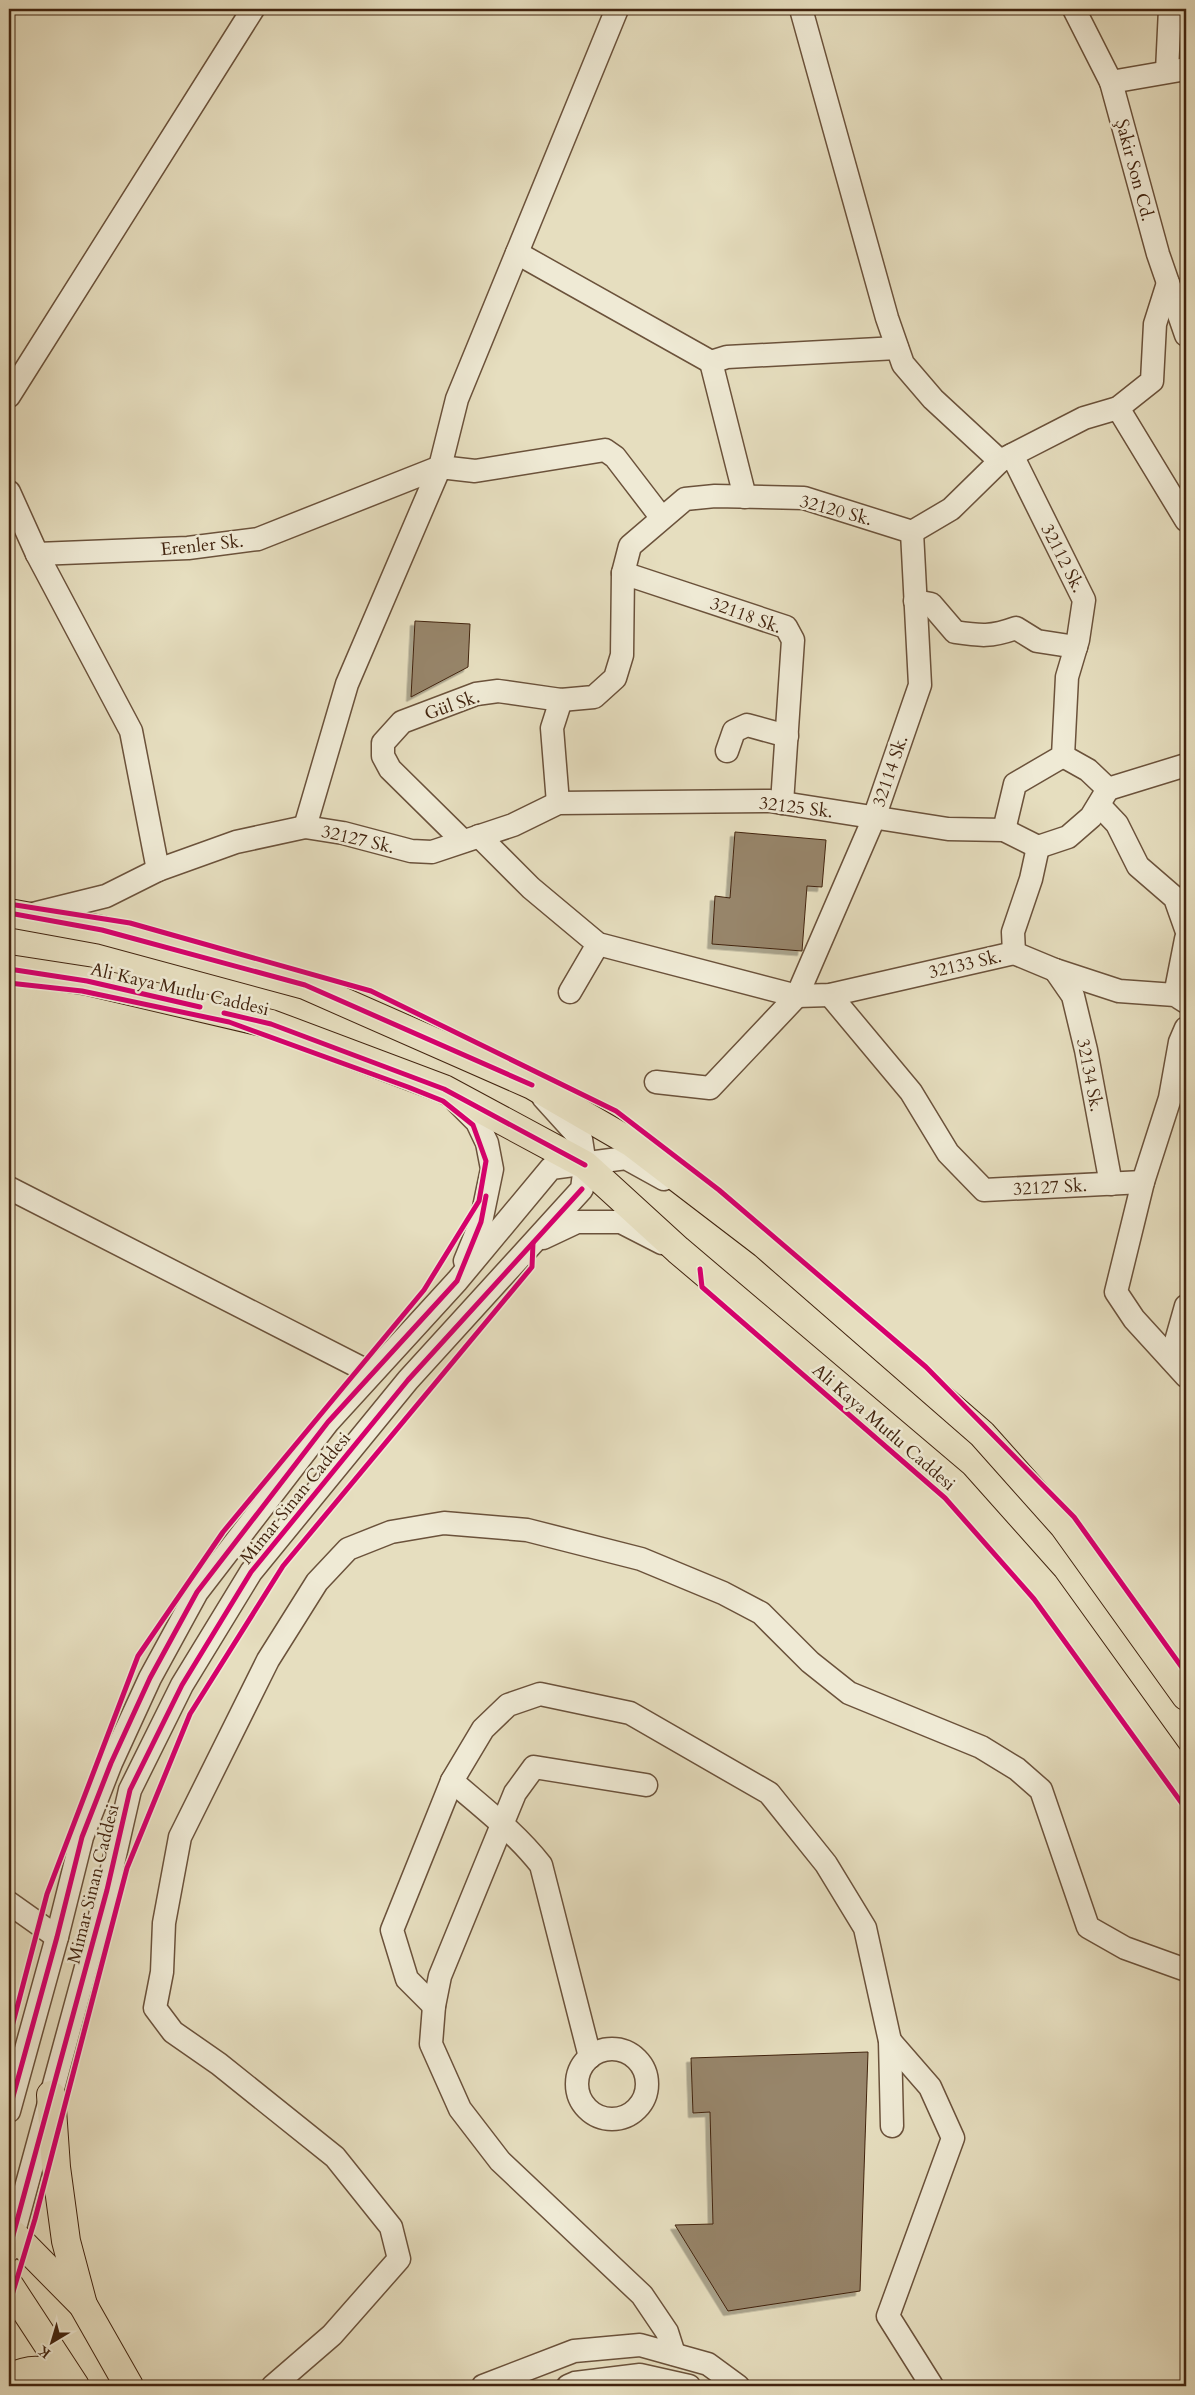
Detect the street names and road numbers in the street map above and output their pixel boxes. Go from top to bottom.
street label: Şakir Son Cd. [1109,116,1160,224]
street label: 32120 Sk. [797,489,875,532]
street label: 32112 Sk. [1035,520,1091,597]
street label: Erenler Sk. [159,529,245,562]
street label: 32118 Sk. [707,591,785,640]
street label: Gül Sk. [421,684,483,727]
street label: 32114 Sk. [867,732,914,810]
street label: 32125 Sk. [758,791,834,824]
street label: 32127 Sk. [319,819,397,860]
street label: 32133 Sk. [926,944,1004,985]
street label: Ali Kaya Mutlu Caddesi [88,957,272,1022]
street label: 32134 Sk. [1070,1036,1109,1114]
street label: 32127 Sk. [1012,1173,1088,1202]
street label: Ali Kaya Mutlu Caddesi [807,1358,961,1497]
street label: Mimar Sinan Caddesi [234,1427,357,1570]
street label: Mimar Sinan Caddesi [62,1802,125,1966]

